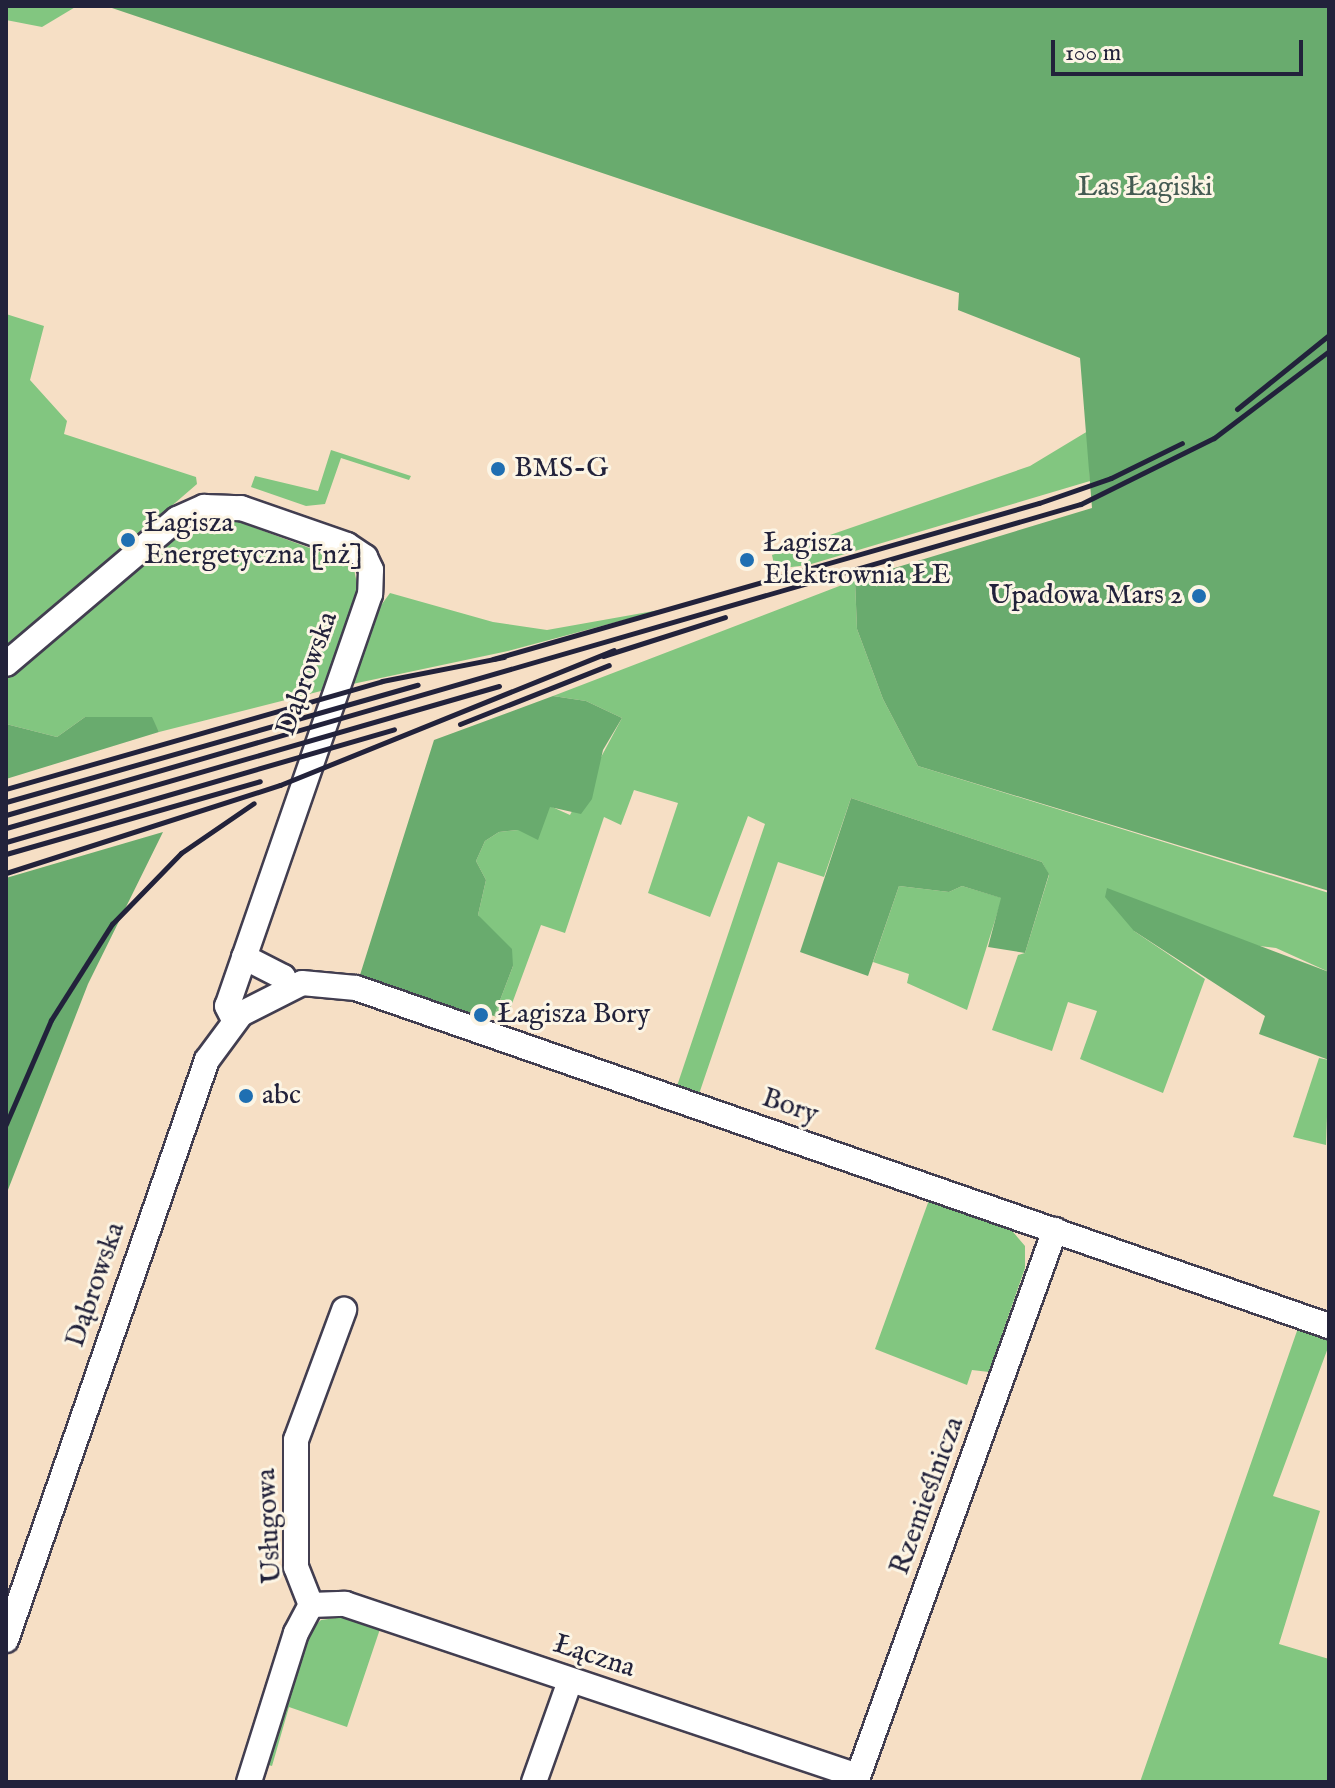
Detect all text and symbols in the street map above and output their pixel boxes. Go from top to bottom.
scale bar [1055,24,1307,74]
text: 100 m [1065,38,1121,69]
park label: Las Łagiski [1078,171,1212,205]
place label: BMS-G [514,452,608,486]
marker: BMS-G [489,460,507,478]
place label: Łagisza Energetyczna [nż] [144,507,363,573]
place label: Łagisza Elektrownia ŁE [763,527,951,593]
marker: Łagisza Energetyczna [nż] [119,531,137,549]
marker: Łagisza Elektrownia ŁE [738,551,756,569]
place label: Upadowa Mars 2 [989,579,1183,613]
marker: Upadowa Mars 2 [1190,587,1208,605]
street label: Dąbrowska [270,607,346,741]
place label: Łagisza Bory [497,998,650,1032]
marker: Łagisza Bory [472,1006,490,1024]
place label: abc [262,1079,301,1113]
street label: Bory [757,1082,823,1132]
marker: abc [237,1087,255,1105]
street label: Dąbrowska [59,1218,133,1352]
street label: Rzemieślnicza [884,1412,972,1580]
street label: Usługowa [250,1468,290,1584]
street label: Łączna [549,1628,639,1686]

